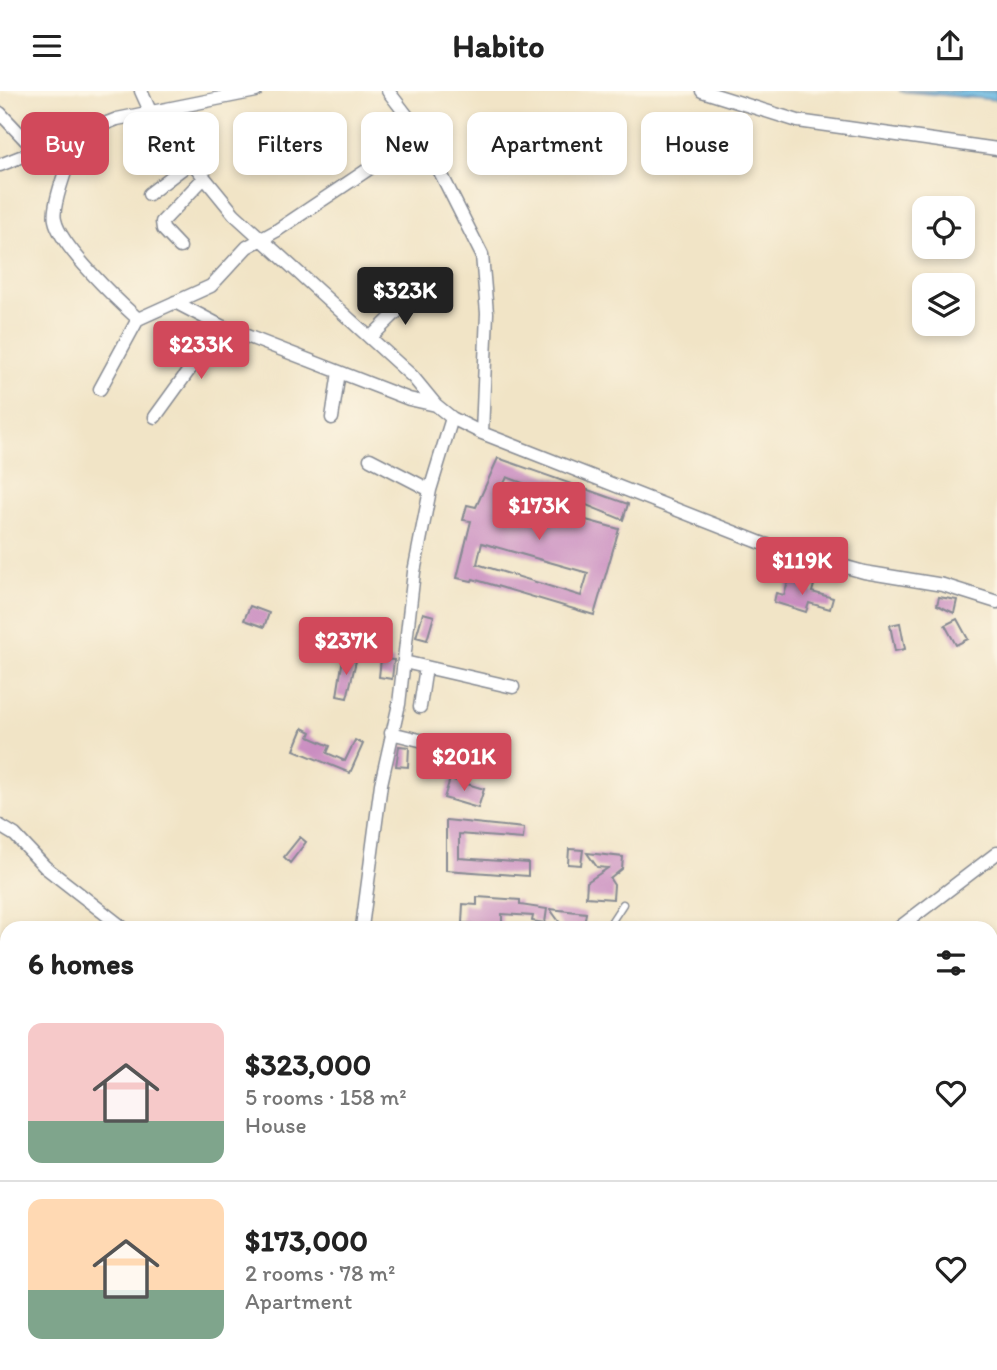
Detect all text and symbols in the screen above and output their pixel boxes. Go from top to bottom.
icon: menu [28,27,66,65]
text: Habito [453,27,544,65]
icon: share [931,27,969,65]
chip: Buy [21,112,109,175]
chip: Rent [123,112,219,175]
chip: Filters [233,112,347,175]
chip: New [361,112,453,175]
chip: Apartment [467,112,627,175]
chip: House [641,112,753,175]
map controls [912,196,975,336]
button: locate [912,196,975,259]
pin: $323K [356,267,454,327]
button: layers [912,273,975,336]
text: $323K [373,276,437,304]
pin: $233K [152,321,250,381]
text: $233K [169,330,233,358]
pin: $173K [490,483,588,542]
text: $173K [509,491,569,519]
pin: $119K [753,538,851,597]
text: $119K [772,546,832,574]
pin: $237K [297,617,395,677]
text: $237K [315,626,377,654]
pin: $201K [415,733,513,793]
text: $201K [432,742,496,770]
icon: filters [932,944,970,982]
text: 6 homes [28,945,134,982]
text: $323,000 [245,1046,371,1083]
icon: home [84,1051,168,1135]
icon: heart [932,1074,970,1112]
text: 5 rooms · 158 m² [245,1083,407,1111]
text: House [245,1111,307,1139]
text: $173,000 [245,1222,368,1259]
icon: home [84,1227,168,1311]
icon: heart [932,1250,970,1288]
text: 2 rooms · 78 m² [245,1259,395,1287]
text: Apartment [245,1287,352,1315]

